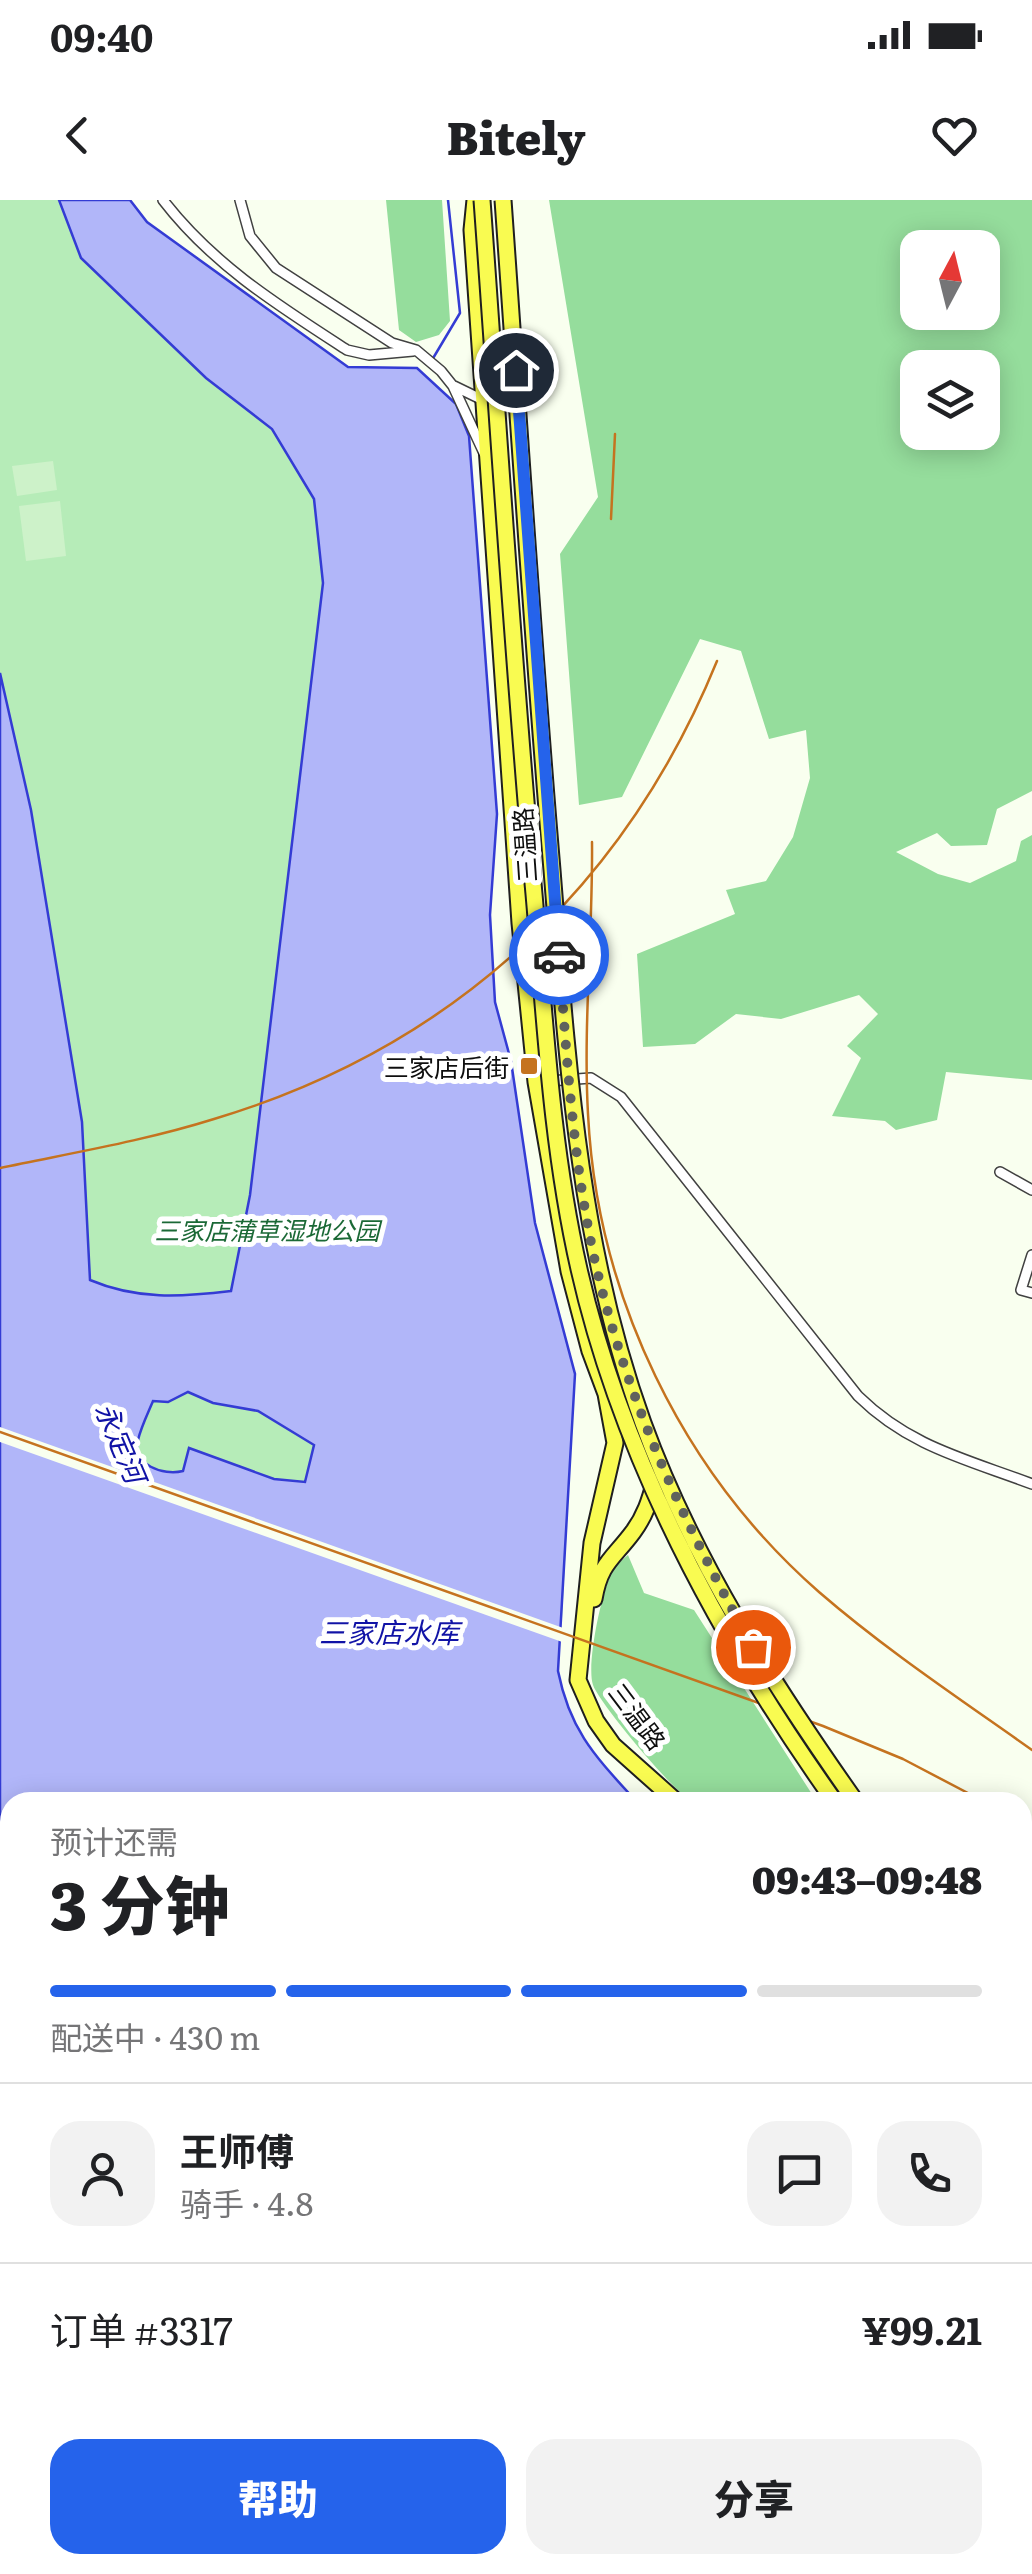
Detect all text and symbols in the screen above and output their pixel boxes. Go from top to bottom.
text: 09:40 [50,7,153,64]
text: Bitely [447,102,585,169]
icon: back [50,108,105,163]
icon: heart [927,108,982,163]
north arrow [900,230,1000,330]
map controls [900,230,1000,450]
pin [474,328,559,413]
icon: home [489,343,544,398]
button: layers [900,350,1000,450]
street label: 三温路 [503,806,545,884]
courier [509,905,609,1005]
icon: car [532,928,587,983]
place label: 三家店后街 [384,1048,509,1085]
marker: 三家店后街 [518,1055,540,1077]
park label: 三家店蒲草湿地公园 [154,1211,382,1248]
water label: 永定河 [86,1395,160,1493]
pin [711,1605,796,1690]
water label: 三家店水库 [319,1610,463,1652]
icon: bag [726,1620,781,1675]
street label: 三温路 [601,1675,675,1757]
text: 预计还需 [50,1816,178,1864]
text: 09:43–09:48 [752,1849,982,1906]
text: 3 分钟 [50,1853,230,1950]
text: 配送中 · 430 m [50,2012,260,2060]
button: person [50,2121,155,2226]
text: 王师傅 [180,2121,294,2178]
button: chat [747,2121,852,2226]
button: phone [877,2121,982,2226]
text: 骑手 · 4.8 [180,2178,313,2226]
text: 订单 #3317 [50,2300,233,2357]
text: ¥99.21 [862,2300,982,2357]
button: 帮助 [50,2439,506,2554]
button: 分享 [526,2439,982,2554]

